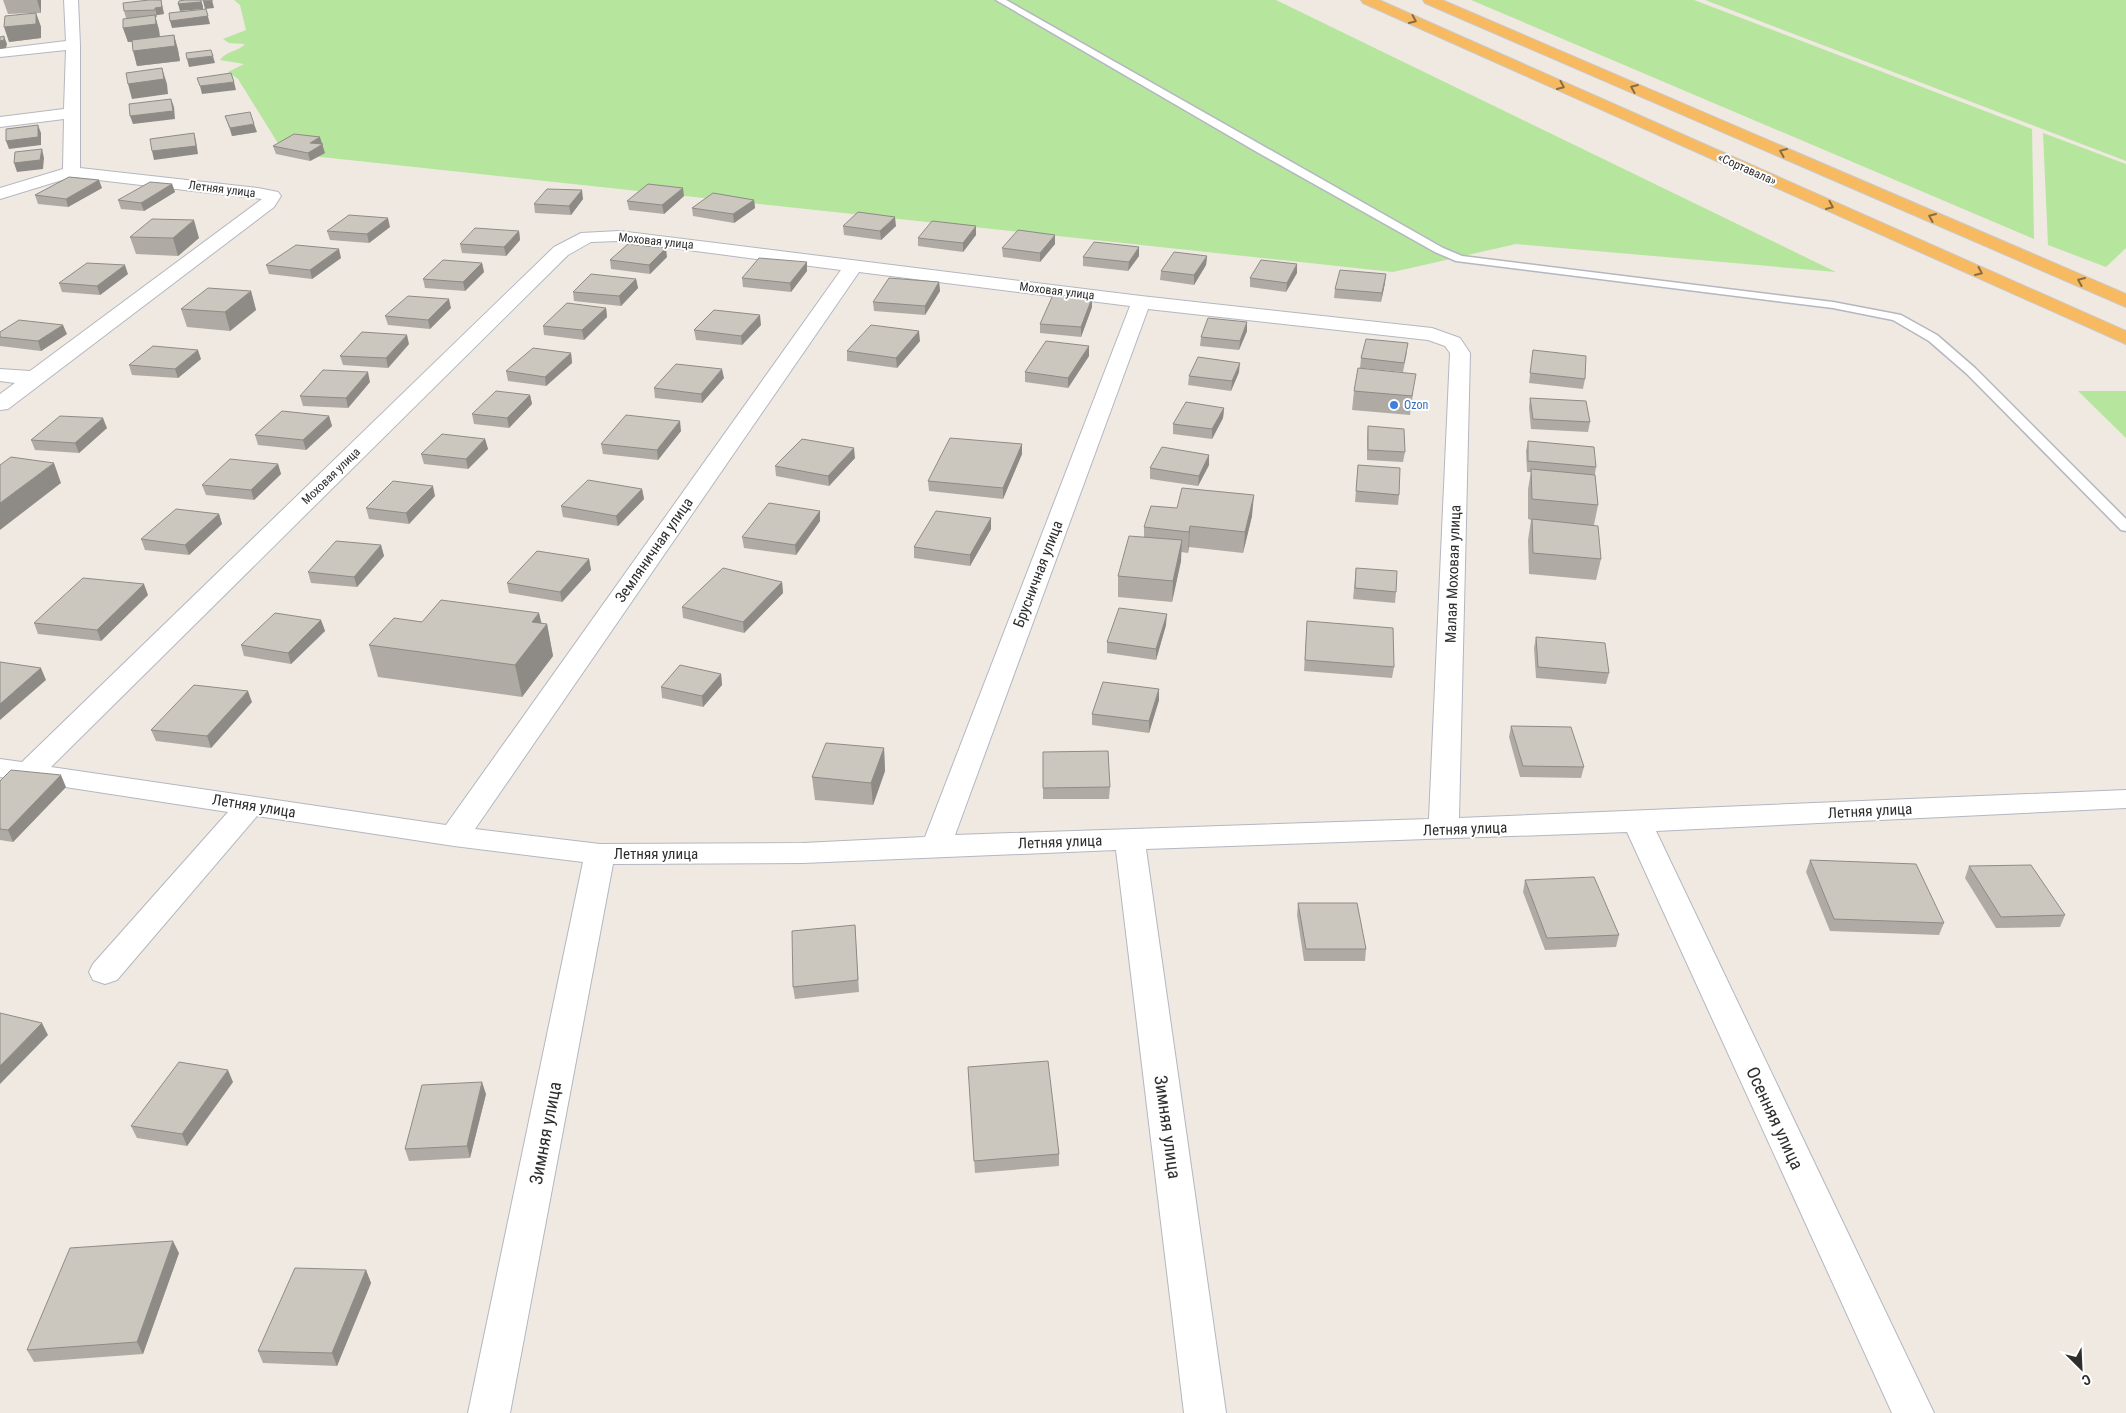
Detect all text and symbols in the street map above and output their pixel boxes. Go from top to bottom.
one-way arrow [1408,13,1417,24]
one-way arrow [1556,80,1565,91]
one-way arrow [1630,84,1639,95]
one-way arrow [1779,148,1788,159]
street label: «Сортавала» [1715,150,1779,188]
street label: Летняя улица [188,178,257,200]
one-way arrow [1825,200,1834,211]
one-way arrow [1928,212,1937,223]
street label: Моховая улица [618,230,695,252]
one-way arrow [1974,266,1983,277]
one-way arrow [2077,277,2086,288]
street label: Моховая улица [1019,279,1096,303]
place label: Ozon [1404,398,1428,412]
marker: Ozon [1388,399,1400,411]
street label: Моховая улица [299,445,363,507]
street label: Земляничная улица [611,494,697,606]
street label: Малая Моховая улица [1442,505,1464,643]
street label: Брусничная улица [1009,518,1067,630]
street label: Летняя улица [211,791,297,821]
street label: Летняя улица [1827,800,1913,822]
street label: Летняя улица [1423,819,1507,839]
street label: Летняя улица [1018,832,1102,852]
street label: Летняя улица [614,845,698,863]
street label: Осенняя улица [1742,1063,1808,1173]
street label: Зимняя улица [1150,1074,1186,1180]
street label: Зимняя улица [525,1080,565,1186]
north arrow [2056,1343,2106,1393]
text: С [2079,1371,2093,1389]

